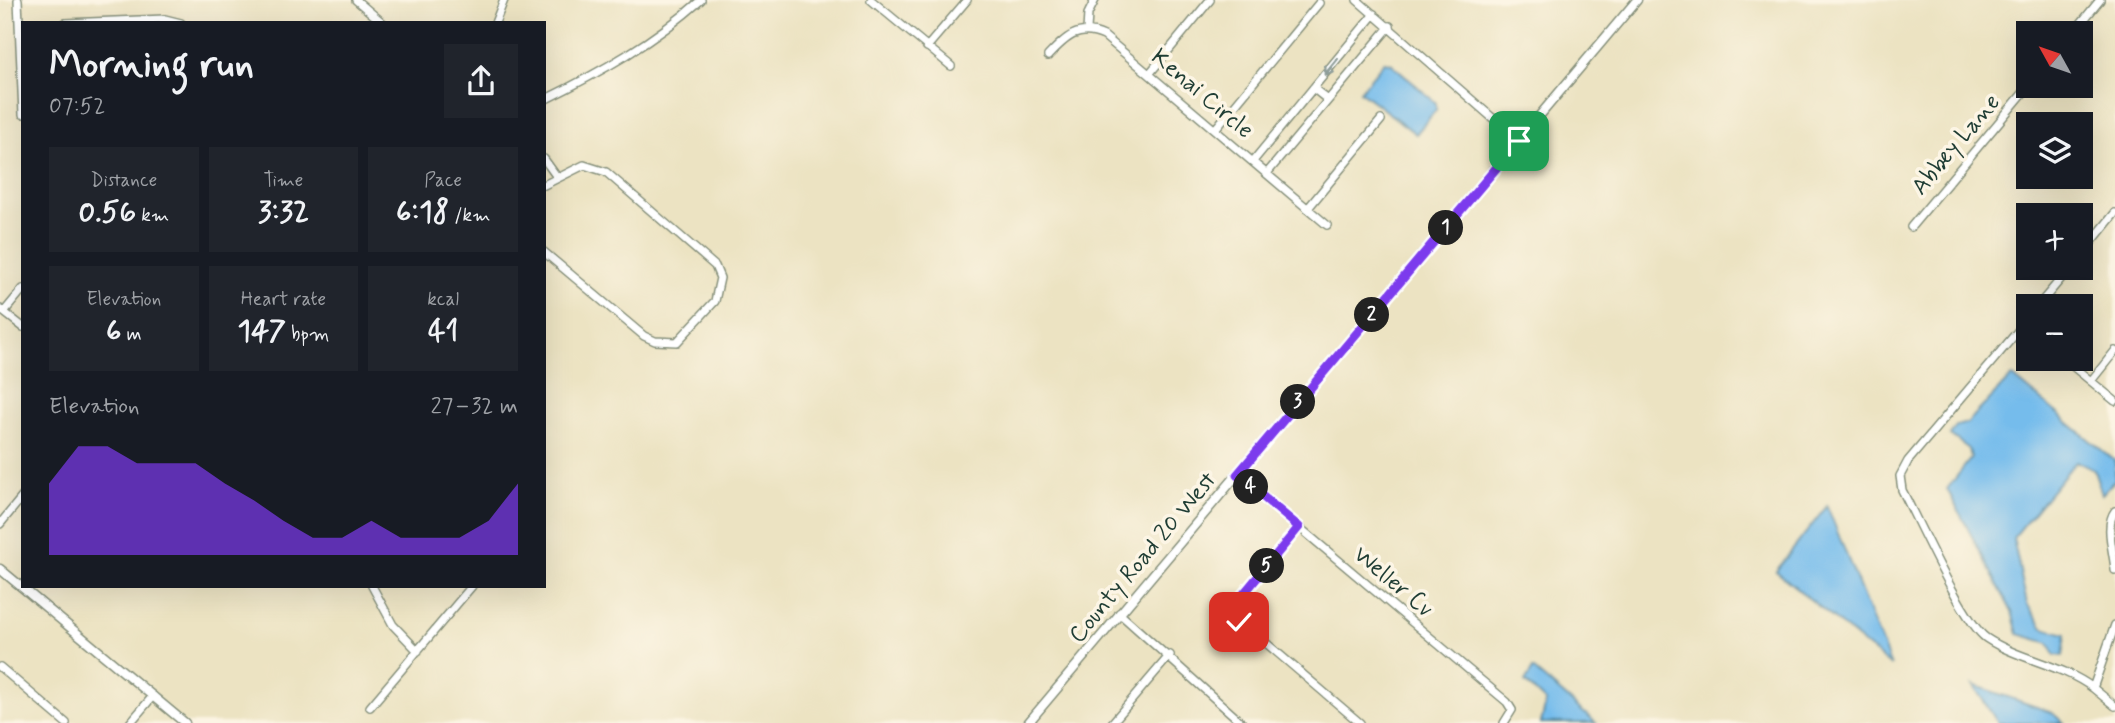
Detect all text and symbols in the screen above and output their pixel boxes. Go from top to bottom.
north arrow [2016,21,2093,98]
map controls [2016,21,2093,371]
text: Morning run [49,41,254,90]
street label: Kenai Circle [1144,42,1260,146]
button: share [444,44,518,118]
one-way arrow [1323,57,1339,75]
street label: Abbey Lane [1905,88,2008,202]
text: 07:52 [49,92,106,122]
pin [1489,111,1549,171]
button: layers [2016,112,2093,189]
icon: arrive [1500,122,1538,160]
text: Distance [90,168,157,193]
text: Time [264,168,303,193]
text: Pace [424,168,462,193]
text: 0.56 [79,193,136,232]
text: 3:32 [258,193,309,232]
text: 6:18 [396,193,449,232]
text: km [136,203,169,228]
text: /km [449,203,490,228]
button: + [2016,203,2093,280]
pin: 1 [1428,210,1464,246]
text: 1 [1441,215,1450,240]
text: Elevation [86,287,161,312]
text: Heart rate [241,287,326,312]
text: kcal [427,287,459,312]
button: − [2016,294,2093,371]
pin: 2 [1354,298,1390,332]
text: 2 [1367,302,1376,327]
text: 6 [106,312,121,351]
text: 147 [238,312,286,351]
text: 41 [428,312,458,351]
text: m [121,322,142,347]
text: bpm [286,322,329,347]
pin: 3 [1280,384,1316,420]
text: 3 [1293,389,1302,414]
text: Elevation [49,392,140,422]
text: 27–32 m [430,392,518,422]
street label: County Road 20 West [1062,466,1224,650]
pin: 4 [1234,470,1268,504]
text: 4 [1245,474,1256,499]
street label: Weller Cv [1346,540,1440,625]
pin: 5 [1250,548,1284,584]
text: 5 [1261,553,1272,578]
pin [1209,592,1269,652]
icon: check [1220,603,1258,641]

